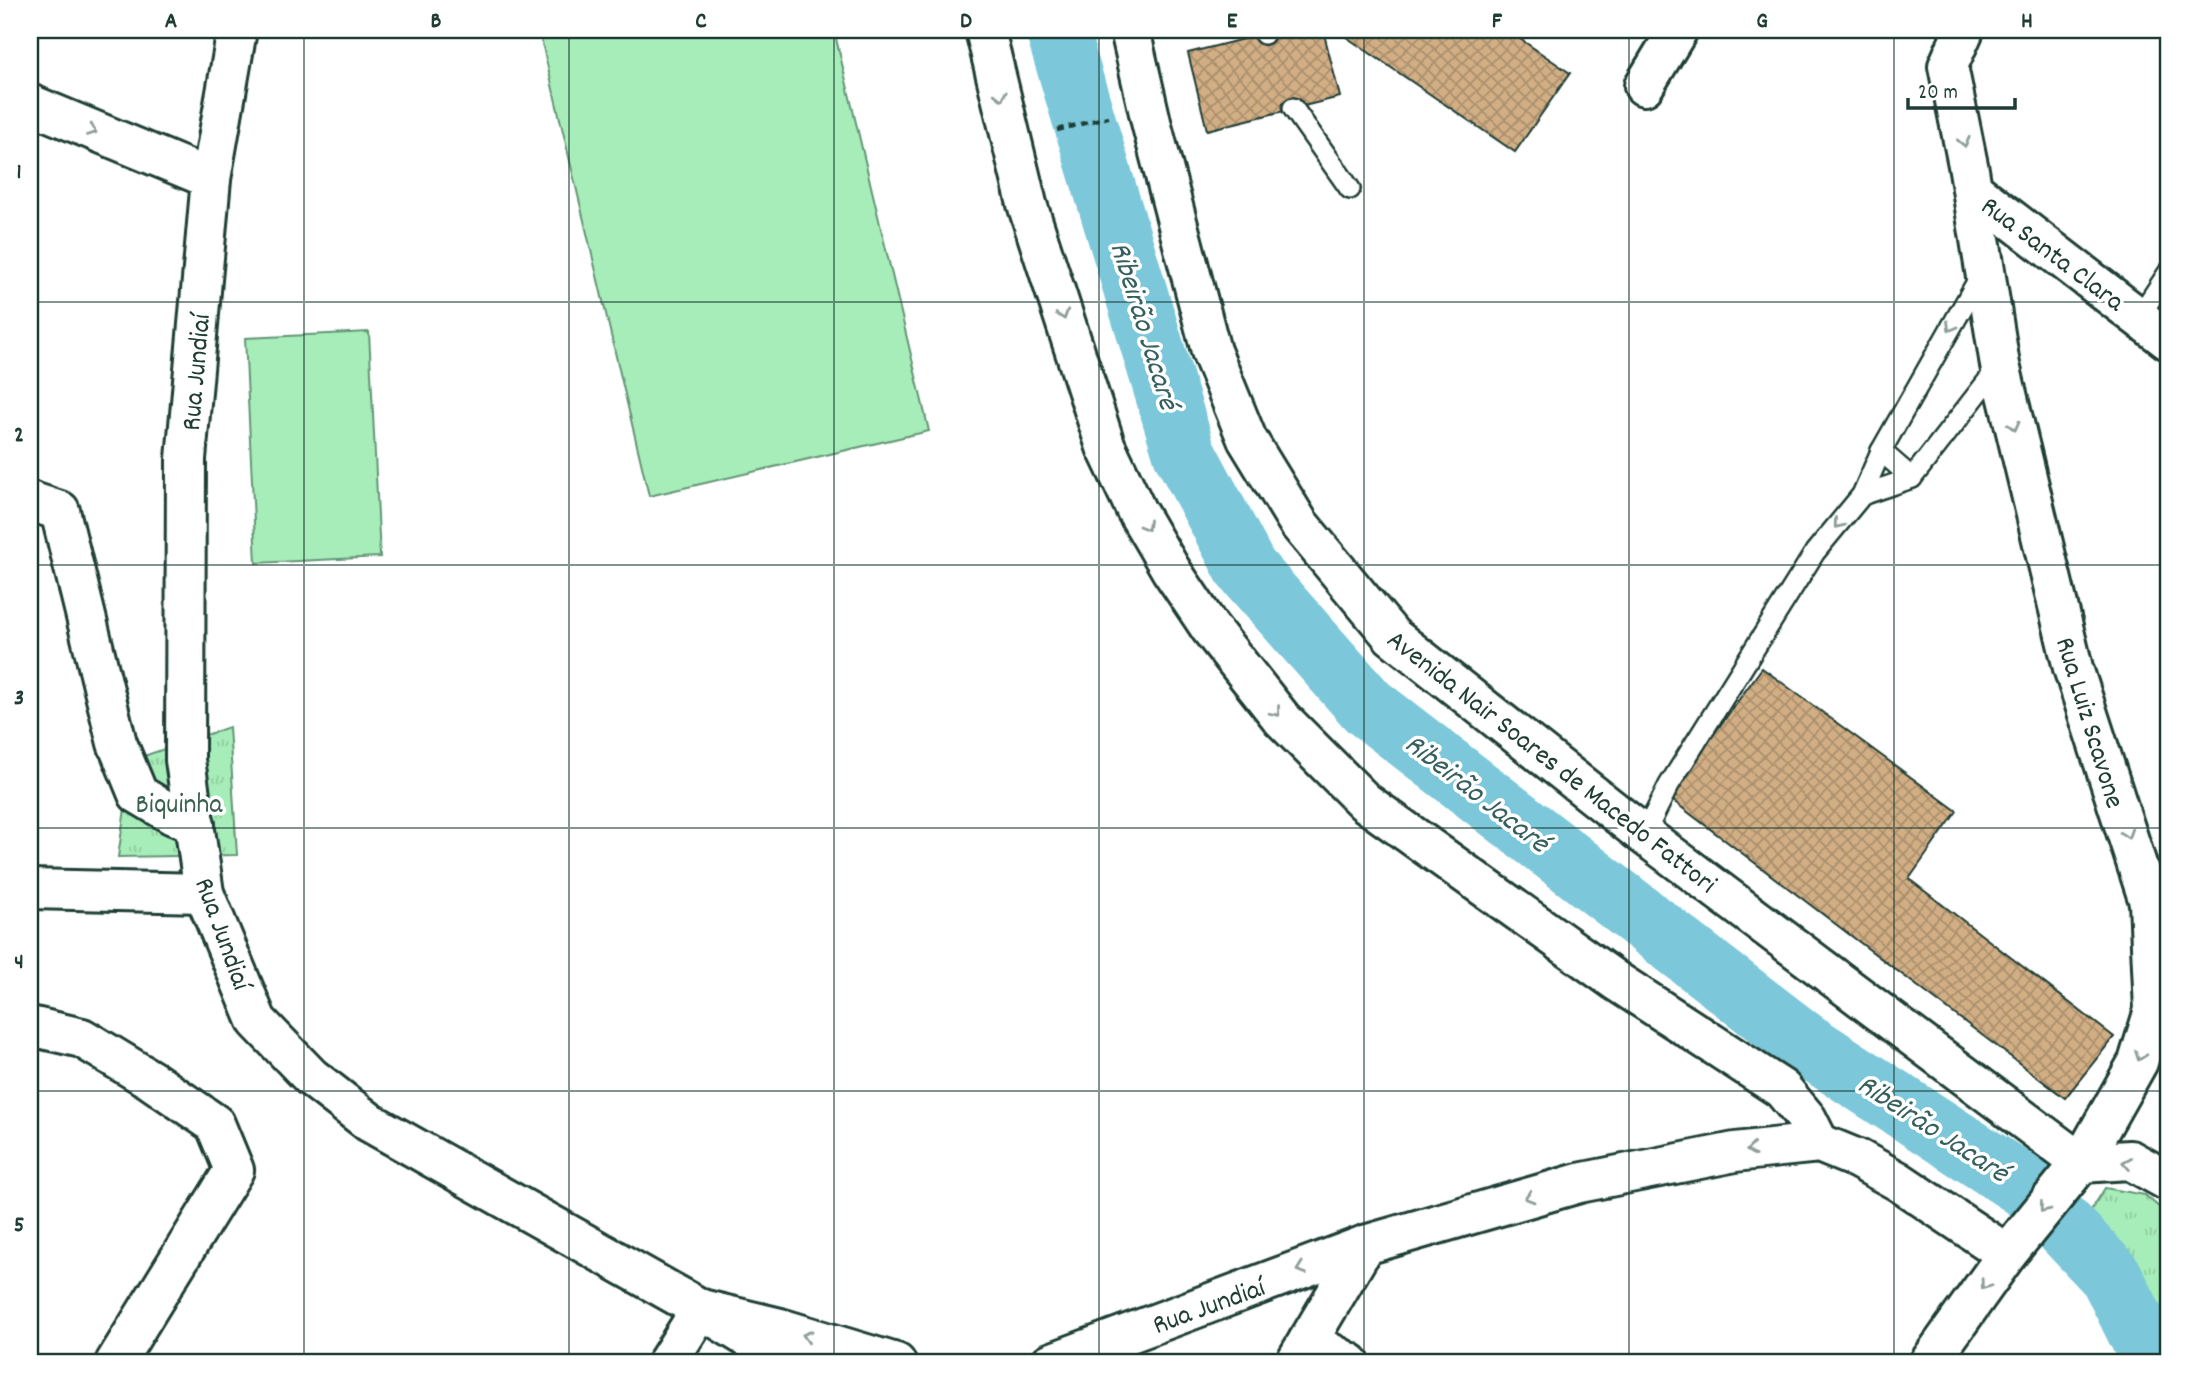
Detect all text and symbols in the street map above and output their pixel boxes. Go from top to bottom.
text: A [165,6,177,39]
text: B [431,6,442,39]
text: C [695,6,707,39]
text: D [960,6,972,39]
text: E [1227,6,1238,39]
text: F [1492,6,1503,39]
text: G [1756,6,1768,39]
text: H [2021,6,2033,39]
scale bar [1908,66,2014,110]
text: 20 m [1918,79,1958,109]
one-way arrow [993,90,1007,102]
one-way arrow [85,123,98,137]
one-way arrow [1955,136,1970,148]
text: 1 [16,157,22,190]
street label: Rua Santa Clara [1971,189,2132,324]
water label: Ribeirão Jacaré [1096,237,1188,418]
one-way arrow [1055,308,1069,320]
street label: Rua Jundiaí [174,311,224,432]
one-way arrow [1946,320,1959,333]
text: 2 [14,420,24,453]
one-way arrow [2006,420,2021,432]
one-way arrow [1834,516,1847,528]
one-way arrow [1138,518,1151,531]
street label: Avenida Nair Soares de Macedo Fattori [1376,622,1723,906]
street label: Rua Luiz Scavone [2042,633,2132,814]
text: 3 [14,683,24,716]
one-way arrow [1268,703,1280,716]
water label: Ribeirão Jacaré [1394,725,1559,868]
park label: Biquinha [136,787,223,827]
one-way arrow [2119,827,2133,840]
street label: Rua Jundiaí [181,873,260,998]
text: 4 [14,947,24,980]
one-way arrow [2134,1049,2148,1061]
water label: Ribeirão Jacaré [1847,1066,2018,1198]
one-way arrow [1746,1143,1757,1158]
one-way arrow [2121,1156,2132,1171]
one-way arrow [1523,1189,1535,1204]
one-way arrow [2040,1199,2052,1212]
text: 5 [14,1210,24,1243]
one-way arrow [1296,1260,1308,1274]
street label: Rua Jundiaí [1148,1269,1273,1348]
one-way arrow [1981,1277,1993,1290]
one-way arrow [801,1330,813,1345]

